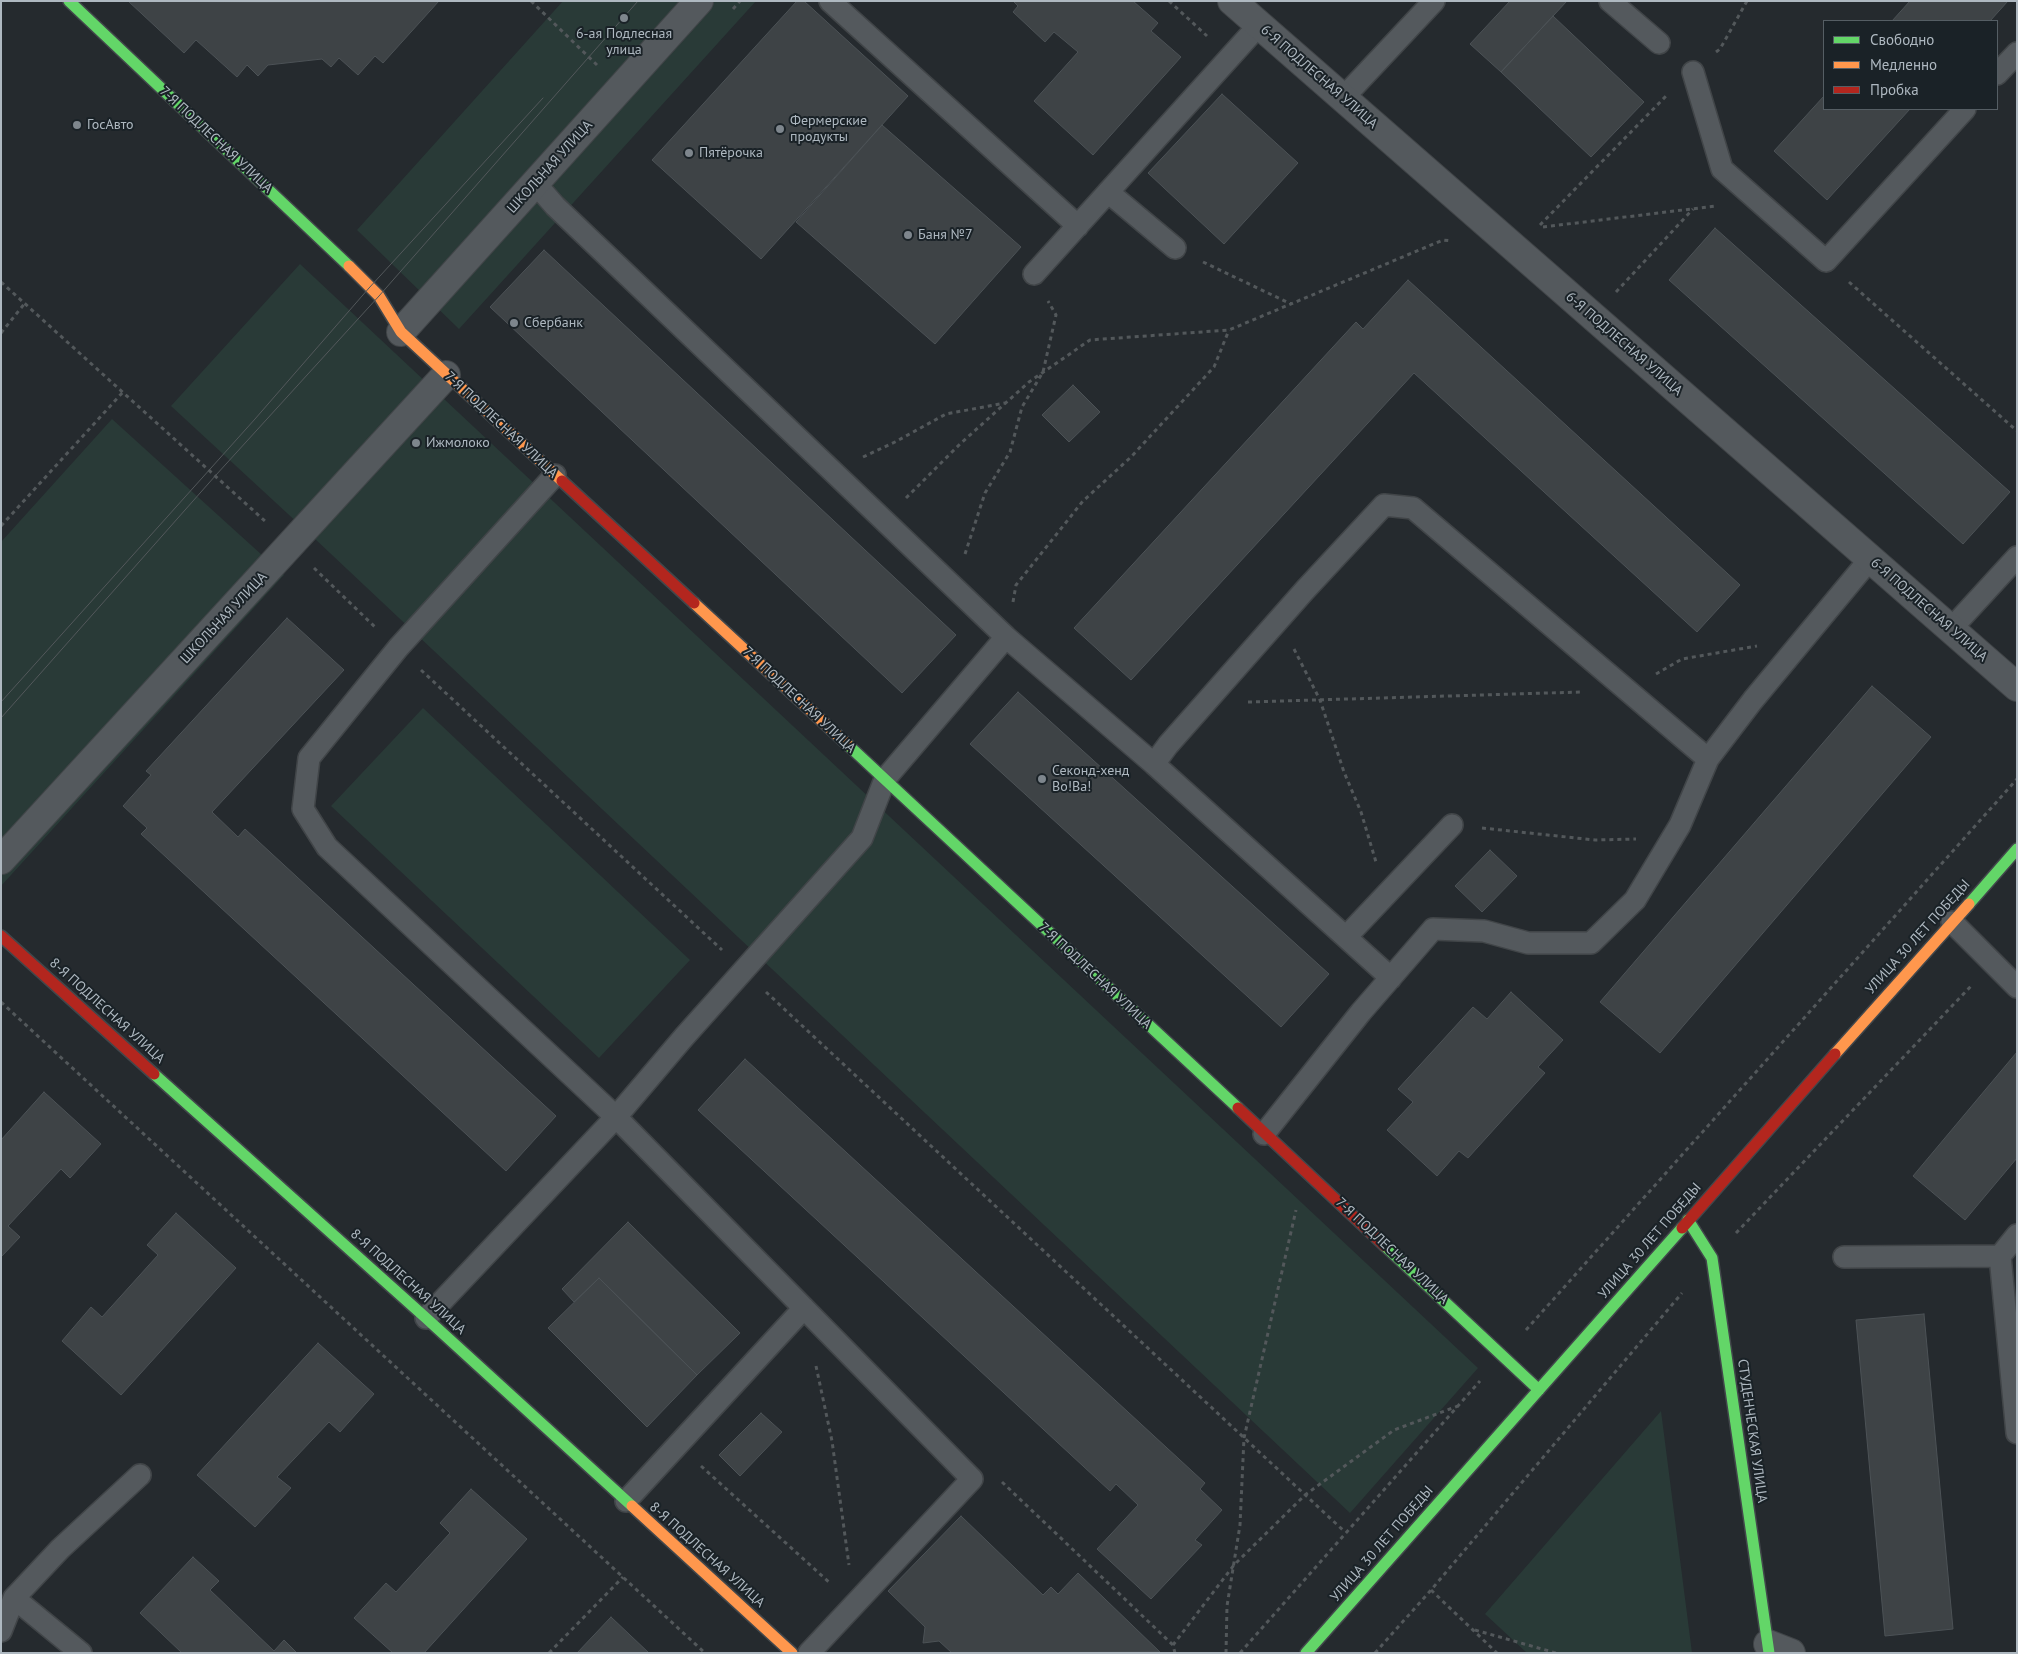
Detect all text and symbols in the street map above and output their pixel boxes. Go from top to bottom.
marker: 6-ая Подлесная улица [618,12,630,24]
legend [1823,20,1998,110]
street label: 6-Я ПОДЛЕСНАЯ УЛИЦА [1257,22,1381,132]
place label: 6-ая Подлесная улица [576,26,672,58]
text: Свободно [1870,30,1934,49]
text: Медленно [1870,55,1937,74]
text: Пробка [1870,80,1919,99]
street label: 7-Я ПОДЛЕСНАЯ УЛИЦА [156,83,276,197]
place label: Фермерские продукты [790,113,867,146]
place label: ГосАвто [87,117,133,133]
street label: ШКОЛЬНАЯ УЛИЦА [504,117,596,217]
marker: ГосАвто [71,119,83,131]
marker: Фермерские продукты [774,123,786,135]
place label: Пятёрочка [699,145,763,161]
marker: Пятёрочка [683,147,695,159]
place label: Баня №7 [918,227,973,243]
marker: Баня №7 [902,229,914,241]
street label: 6-Я ПОДЛЕСНАЯ УЛИЦА [1562,289,1686,399]
place label: Сбербанк [524,315,583,331]
marker: Сбербанк [508,317,520,329]
street label: 7-Я ПОДЛЕСНАЯ УЛИЦА [441,368,561,482]
place label: Ижмолоко [426,435,490,451]
marker: Ижмолоко [410,437,422,449]
street label: 6-Я ПОДЛЕСНАЯ УЛИЦА [1867,555,1991,665]
street label: ШКОЛЬНАЯ УЛИЦА [177,569,271,667]
street label: 7-Я ПОДЛЕСНАЯ УЛИЦА [739,643,859,757]
place label: Секонд-хенд Во!Ва! [1052,763,1129,796]
marker: Секонд-хенд Во!Ва! [1036,773,1048,785]
street label: УЛИЦА 30 ЛЕТ ПОБЕДЫ [1862,876,1974,998]
street label: 7-Я ПОДЛЕСНАЯ УЛИЦА [1035,919,1155,1033]
street label: 8-Я ПОДЛЕСНАЯ УЛИЦА [46,955,168,1067]
street label: УЛИЦА 30 ЛЕТ ПОБЕДЫ [1595,1180,1705,1302]
street label: 7-Я ПОДЛЕСНАЯ УЛИЦА [1332,1194,1452,1308]
street label: 8-Я ПОДЛЕСНАЯ УЛИЦА [347,1226,469,1338]
street label: СТУДЕНЧЕСКАЯ УЛИЦА [1734,1358,1770,1504]
street label: УЛИЦА 30 ЛЕТ ПОБЕДЫ [1327,1483,1437,1605]
street label: 8-Я ПОДЛЕСНАЯ УЛИЦА [646,1499,768,1611]

